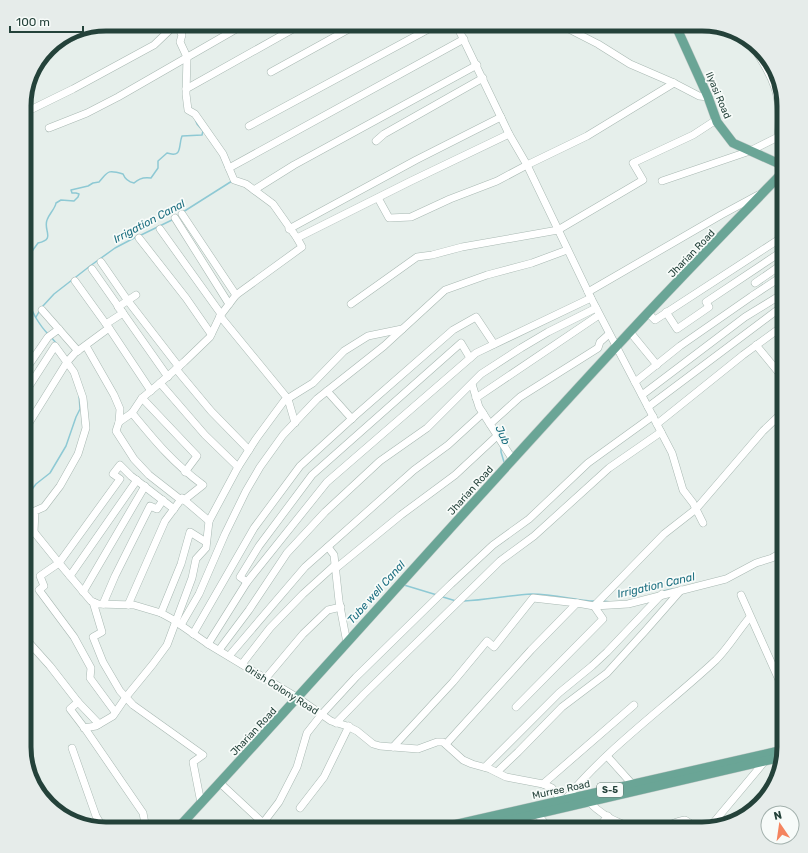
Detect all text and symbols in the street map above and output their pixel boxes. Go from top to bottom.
scale bar [10,8,83,34]
text: 100 m [16,15,50,29]
street label: Ilyasi Road [703,70,733,121]
water label: Irrigation Canal [111,197,188,246]
street label: Jharian Road [666,227,718,280]
water label: Jub [493,423,513,447]
street label: Jharian Road [446,464,496,518]
water label: Tube well Canal [345,558,408,626]
water label: Irrigation Canal [616,570,696,601]
street label: Orish Colony Road [242,662,321,717]
street label: Jharian Road [228,705,279,758]
street label: Murree Road [531,778,591,802]
road number: S-5 [597,783,623,797]
north arrow [760,805,800,845]
text: N [773,809,783,823]

